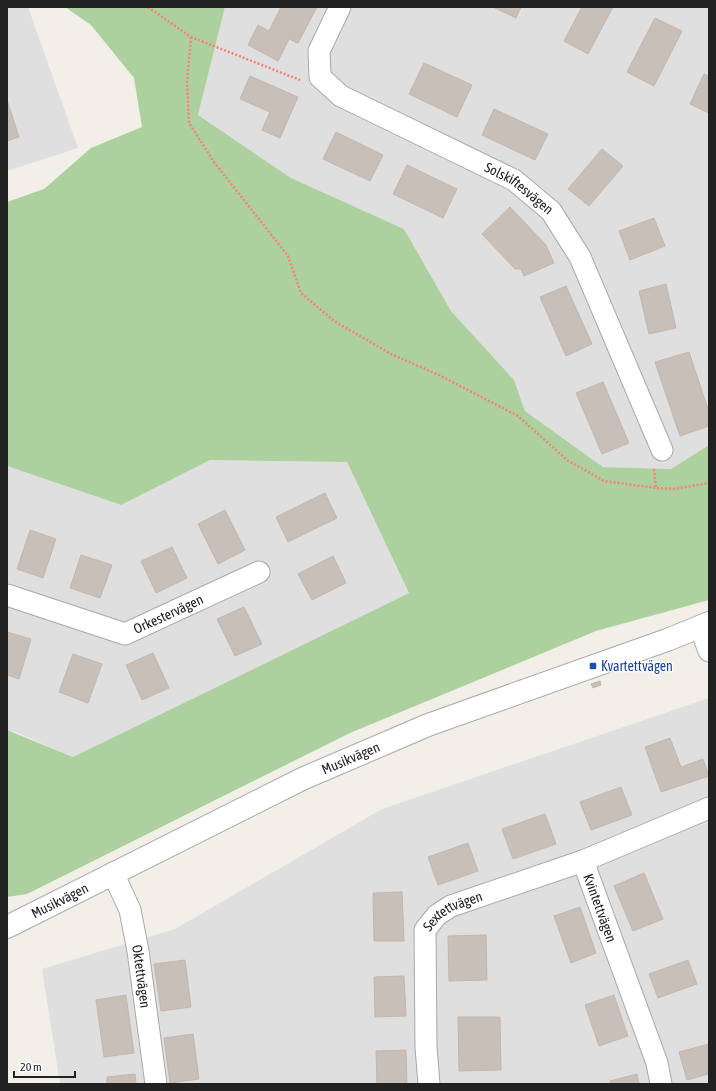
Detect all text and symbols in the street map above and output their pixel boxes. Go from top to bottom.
street label: Solskiftesvägen [482,159,556,217]
street label: Orkestervägen [131,591,206,637]
place label: Kvartettvägen [601,658,673,674]
marker: Kvartettvägen [588,661,598,671]
street label: Musikvägen [319,739,382,778]
street label: Kvintettvägen [580,872,620,944]
street label: Musikvägen [29,880,91,922]
street label: Sextettvägen [420,888,484,934]
street label: Oktettvägen [129,943,154,1009]
scale bar [14,1053,75,1079]
text: 20 m [20,1060,42,1074]

